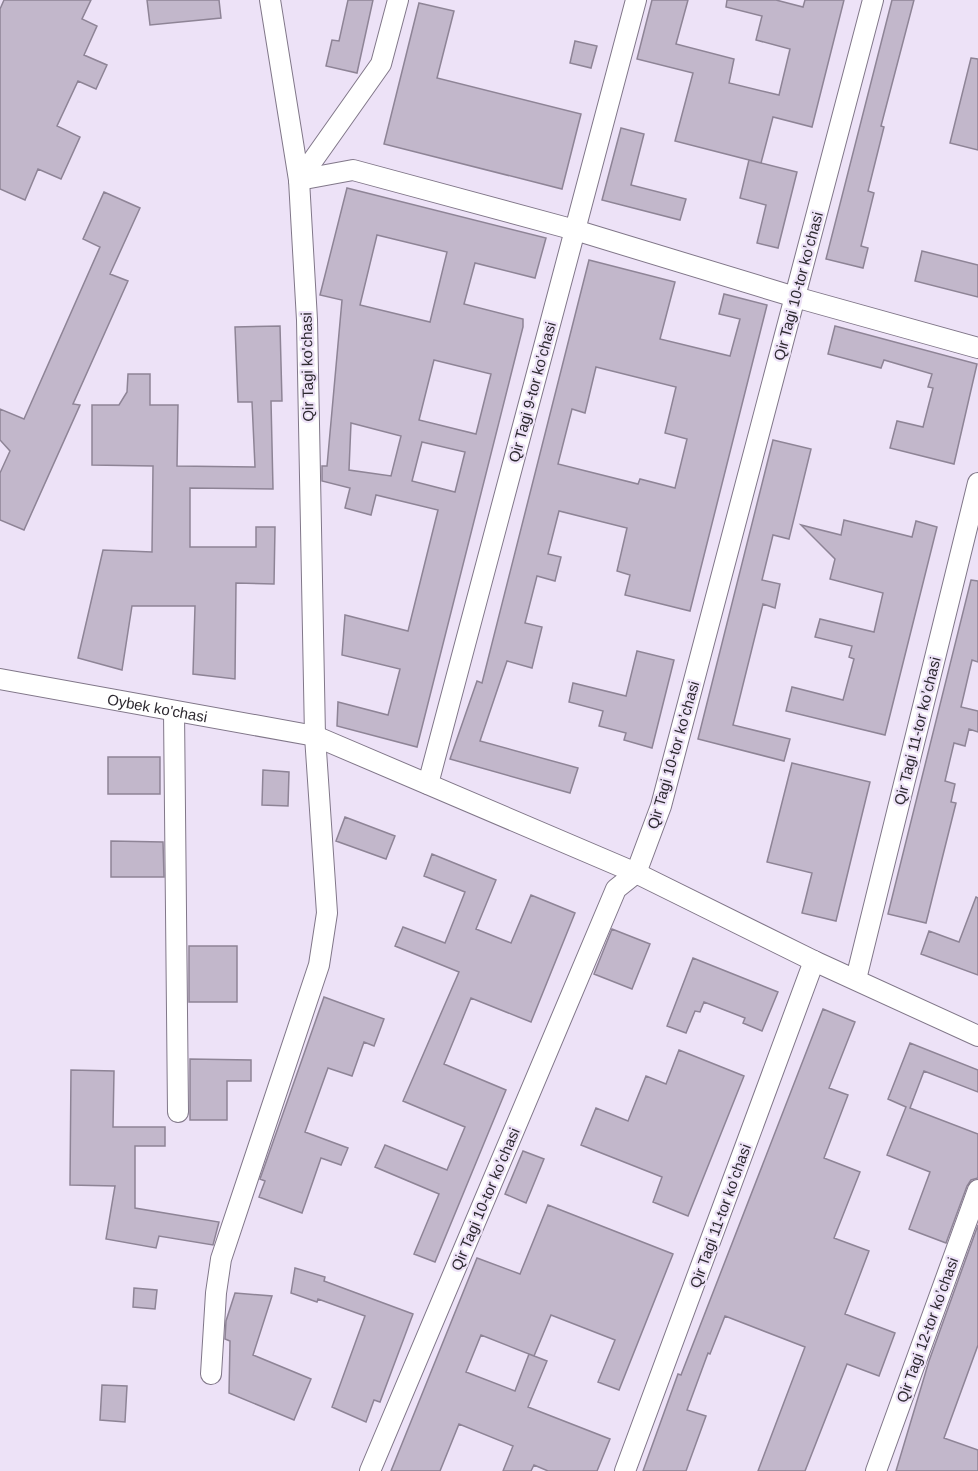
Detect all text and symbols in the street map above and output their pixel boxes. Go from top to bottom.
street label: Qir Tagi 10-tor koʼchasi [770,210,826,362]
street label: Qir Tagi ko'chasi [298,312,316,422]
street label: Qir Tagi 9-tor koʼchasi [505,320,559,464]
street label: Qir Tagi 11-tor koʼchasi [890,655,944,807]
street label: Qir Tagi 10-tor koʼchasi [644,679,702,831]
street label: Oybek ko'chasi [106,690,209,725]
street label: Qir Tagi 10-tor koʼchasi [447,1125,523,1273]
street label: Qir Tagi 11-tor koʼchasi [686,1142,754,1290]
street label: Qir Tagi 12-tor koʼchasi [893,1255,961,1405]

